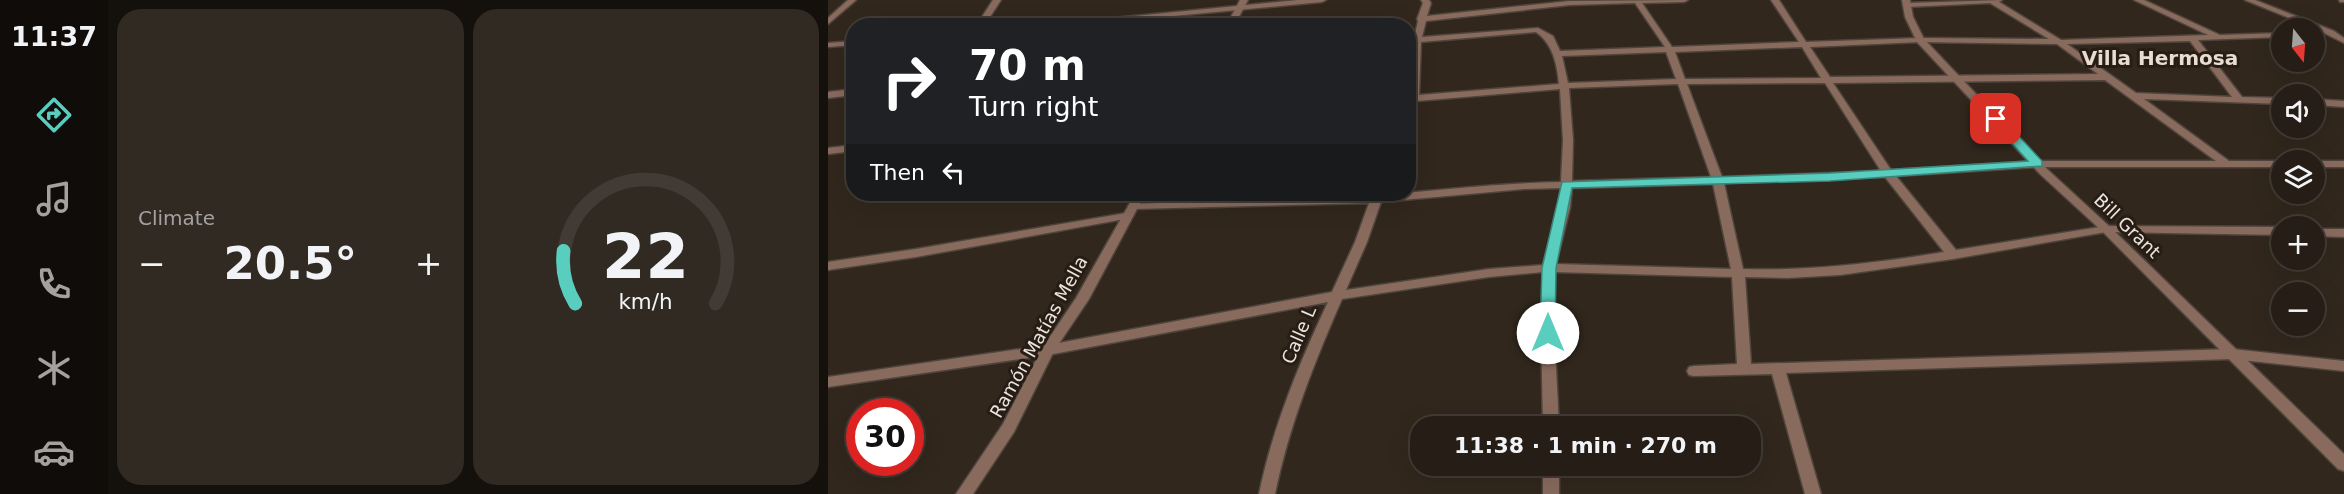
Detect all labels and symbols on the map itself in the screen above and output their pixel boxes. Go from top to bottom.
north arrow [2271,18,2325,72]
district label: Villa Hermosa [2082,46,2238,70]
pin [1970,93,2021,144]
street label: Bill Grant [2090,189,2165,262]
street label: Ramón Matías Mella [985,252,1092,421]
position arrow [1516,301,1580,365]
street label: Calle L [1277,303,1320,367]
speed limit sign: 30 [846,398,924,476]

